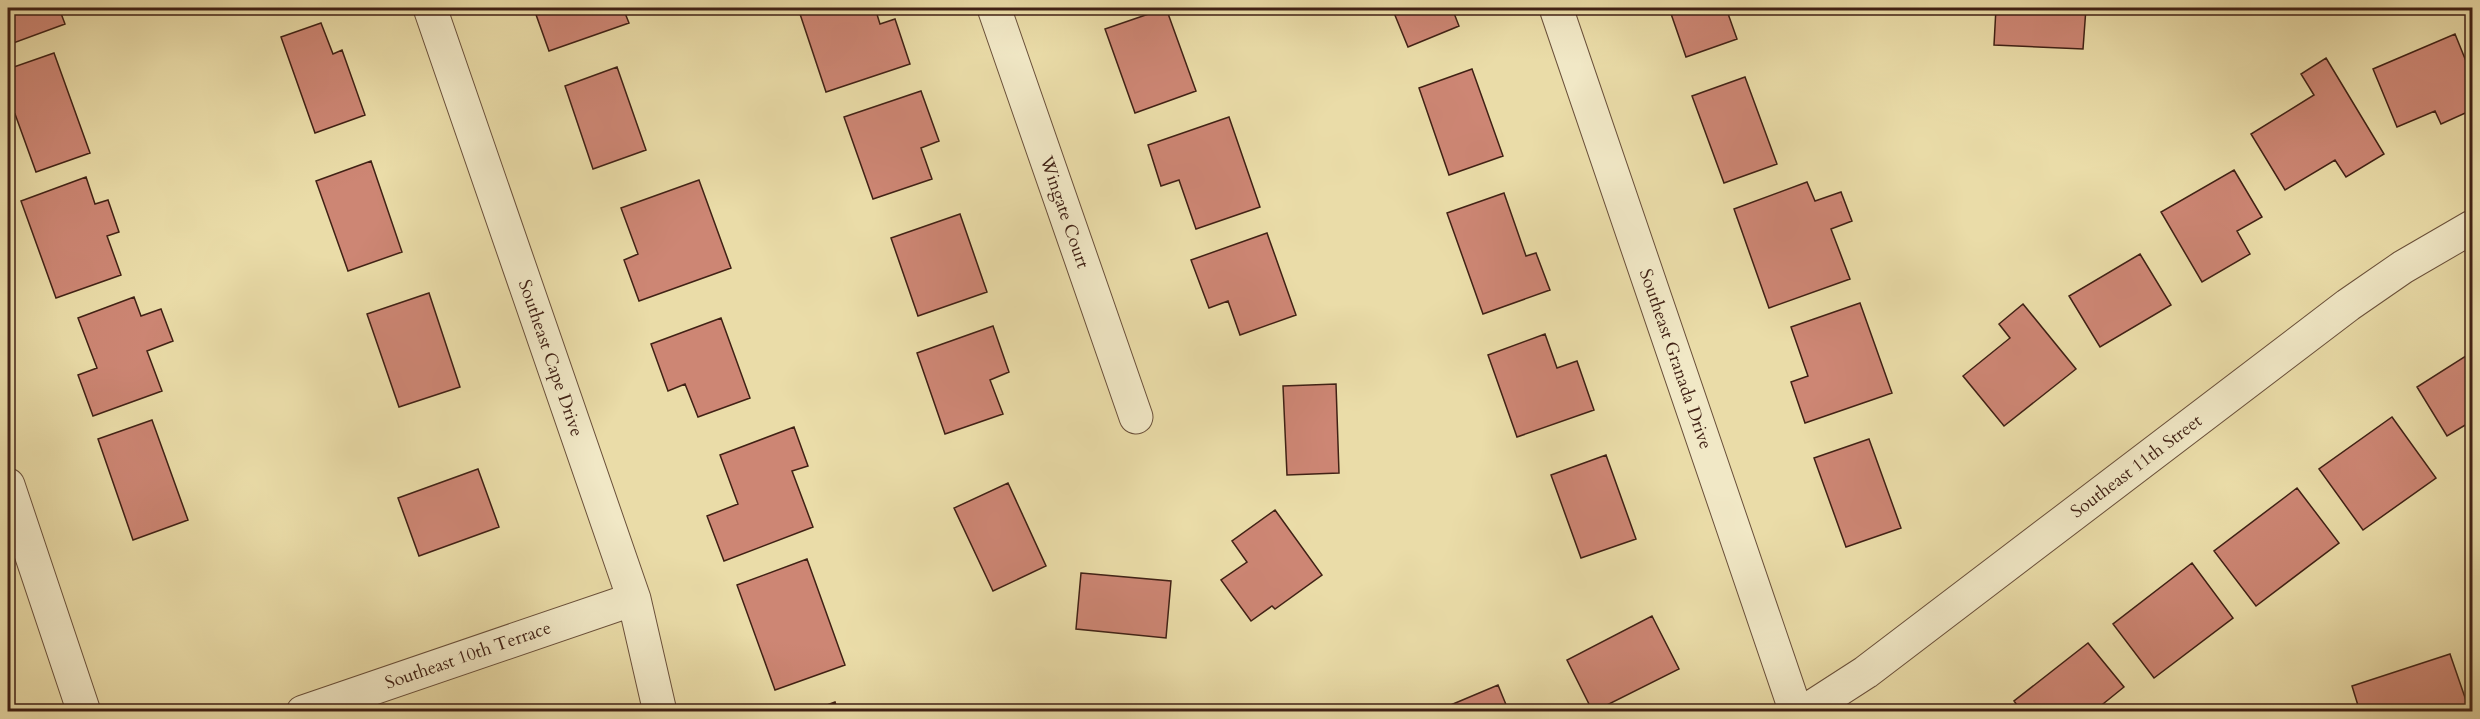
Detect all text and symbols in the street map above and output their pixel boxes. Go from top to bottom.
street label: Wingate Court [1033,152,1096,272]
street label: Southeast Granada Drive [1633,266,1718,453]
street label: Southeast Cape Drive [512,276,589,440]
street label: Southeast 11th Street [2065,408,2207,524]
street label: Southeast 10th Terrace [382,615,555,696]

